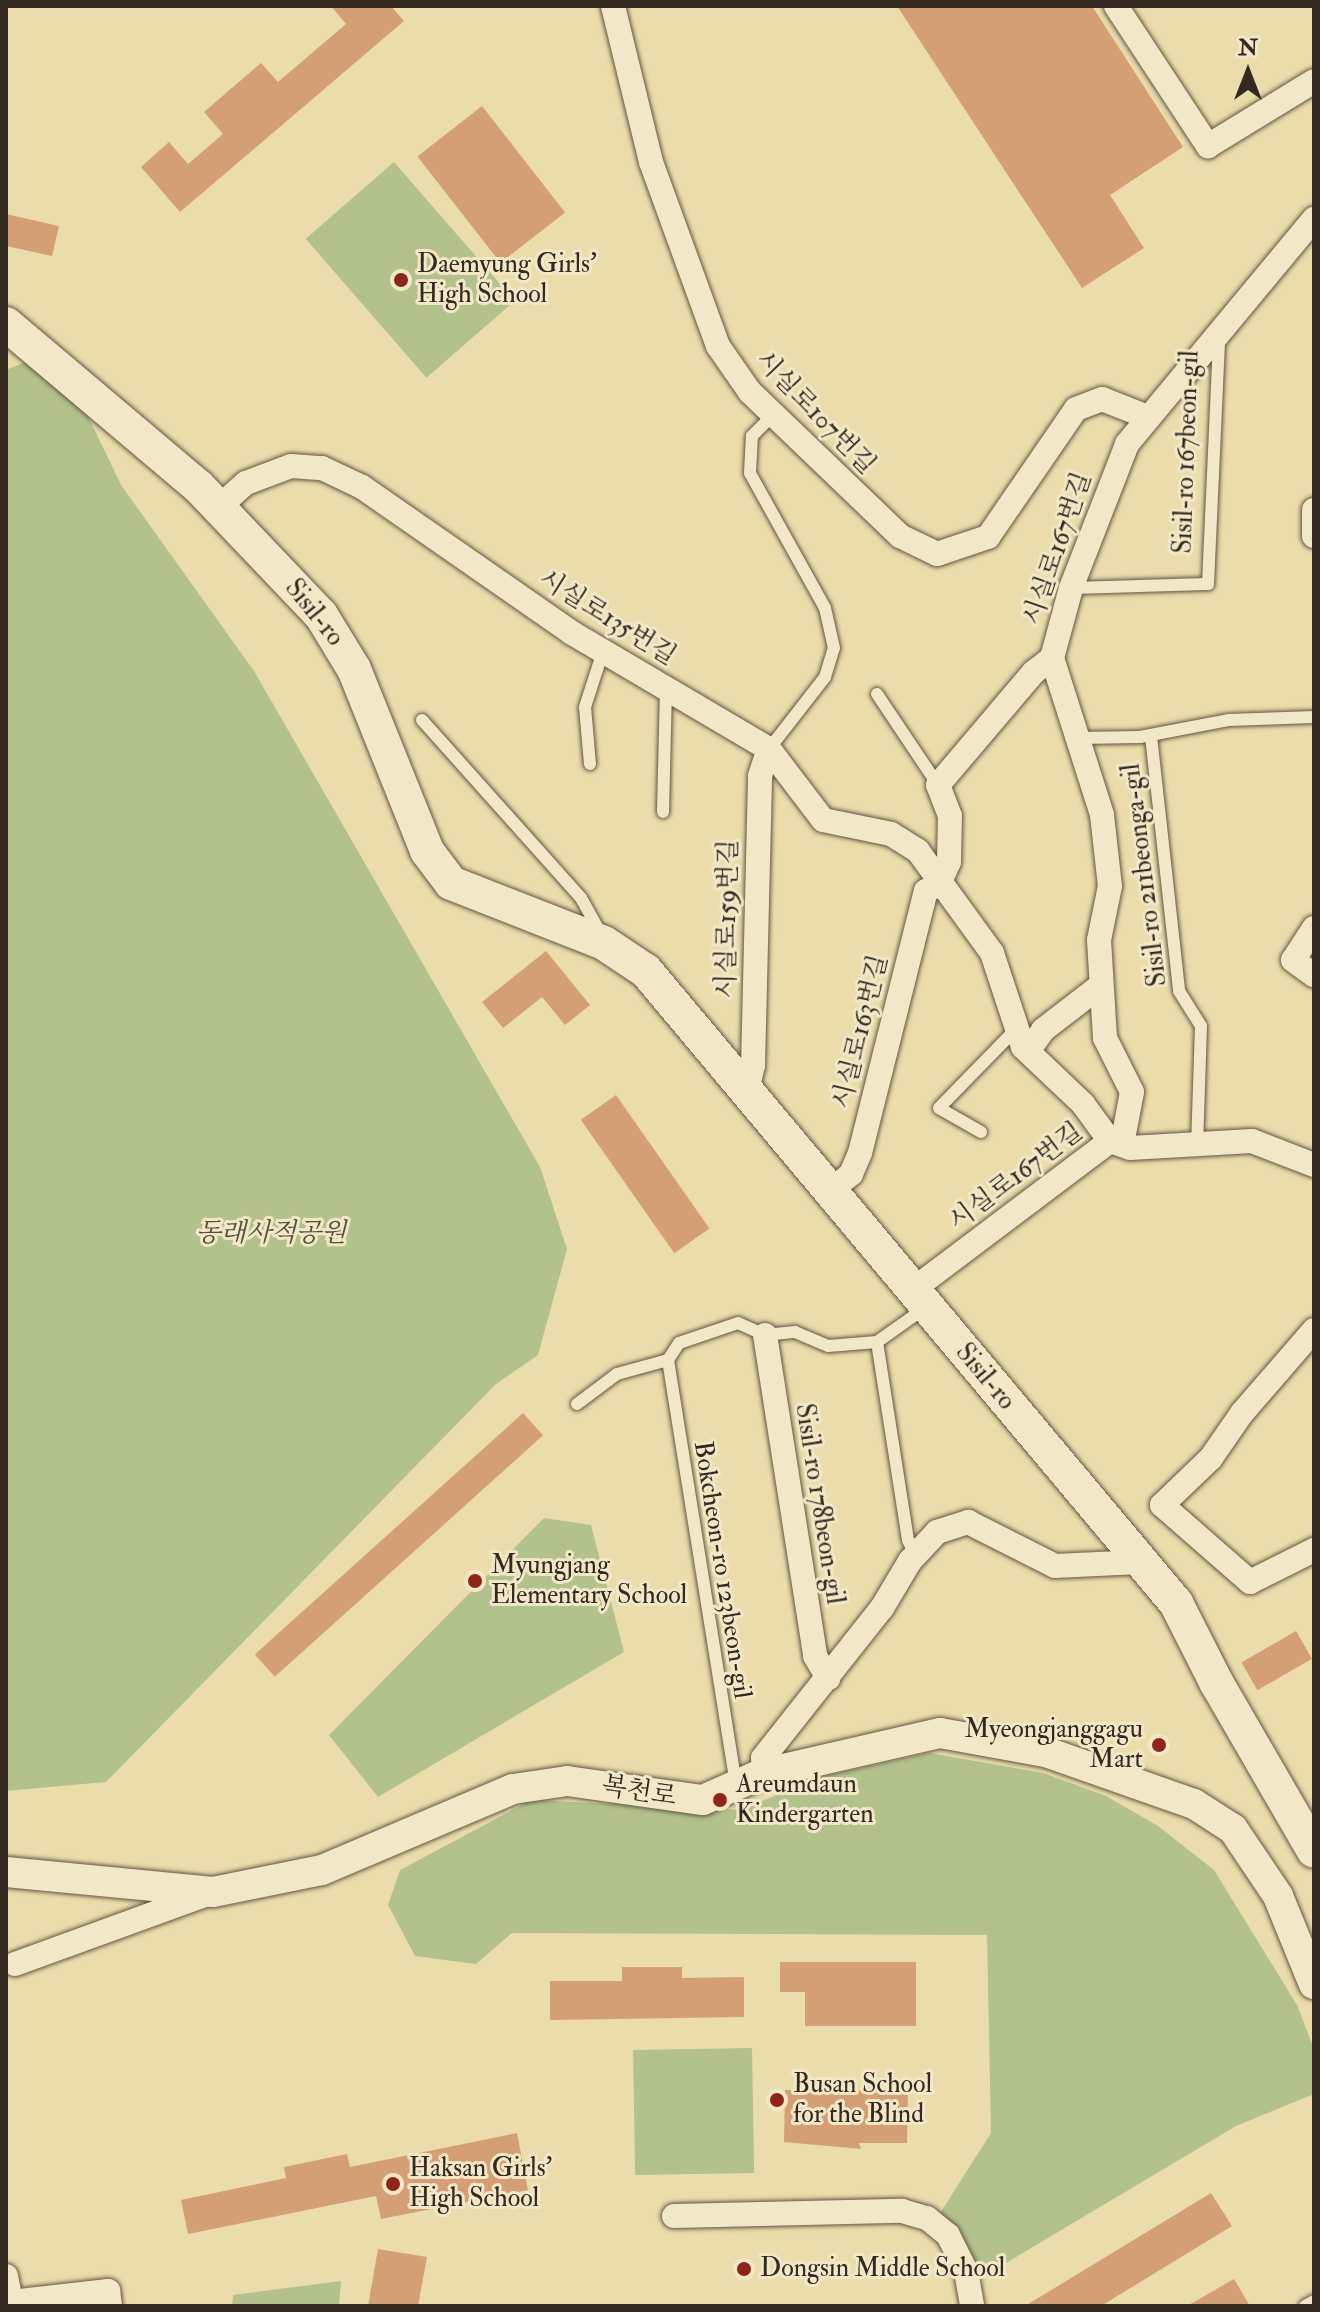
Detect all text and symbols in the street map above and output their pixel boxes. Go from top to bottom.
north arrow [1208,32,1288,112]
text: N [1238,34,1258,62]
place label: Daemyung Girls' High School [417,249,597,310]
marker: Daemyung Girls' High School [392,271,410,289]
street label: 시실로107번길 [748,345,882,481]
street label: Sisil-ro 167beon-gil [1168,350,1206,554]
street label: 시실로167번길 [1017,468,1099,630]
street label: 시실로135번길 [532,563,682,673]
street label: Sisil-ro [278,573,350,653]
street label: Sisil-ro 211beonga-gil [1116,762,1174,988]
street label: 시실로159번길 [711,839,745,999]
street label: 시실로163번길 [827,952,895,1112]
street label: 시실로167번길 [943,1116,1089,1238]
park label: 동래사적공원 [196,1218,346,1250]
street label: Sisil-ro [948,1338,1022,1416]
street label: Sisil-ro 178beon-gil [788,1401,850,1607]
street label: Bokcheon-ro 123beon-gil [686,1439,758,1701]
place label: Myungjang Elementary School [491,1550,687,1612]
marker: Myungjang Elementary School [466,1572,484,1590]
place label: Myeongjanggagu Mart [965,1714,1143,1776]
marker: Myeongjanggagu Mart [1150,1736,1168,1754]
place label: Areumdaun Kindergarten [736,1769,874,1830]
street label: 복천로 [599,1771,679,1813]
marker: Areumdaun Kindergarten [711,1791,729,1809]
place label: Busan School for the Blind [793,2069,932,2130]
marker: Busan School for the Blind [768,2091,786,2109]
place label: Haksan Girls' High School [409,2153,552,2214]
marker: Haksan Girls' High School [384,2175,402,2193]
place label: Dongsin Middle School [760,2253,1005,2285]
marker: Dongsin Middle School [735,2260,753,2278]

